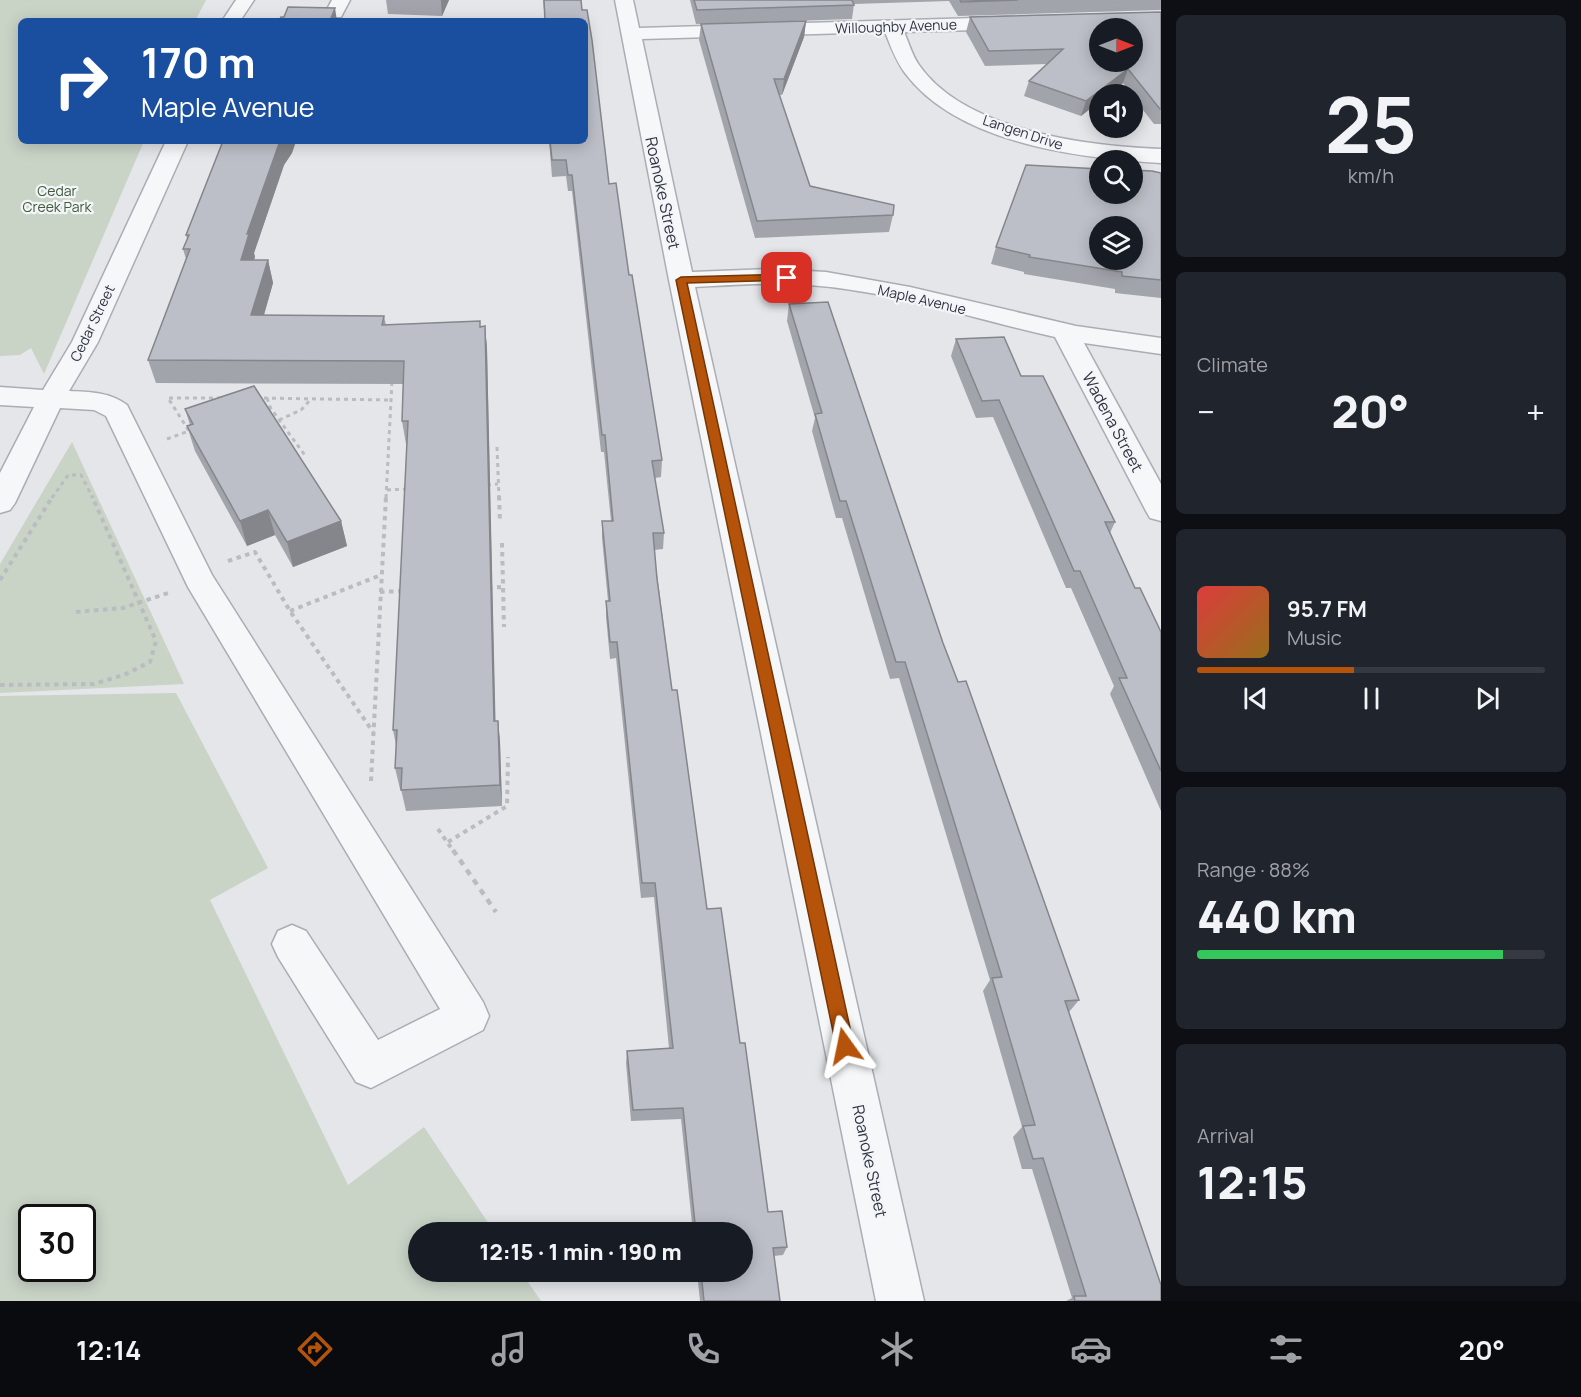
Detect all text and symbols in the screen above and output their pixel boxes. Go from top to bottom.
street label: Willoughby Avenue [835,14,957,38]
north arrow [1089,18,1143,72]
map controls [1089,18,1143,270]
text: 170 m [141,33,256,91]
icon: right [42,42,120,120]
text: 25 [1325,70,1417,176]
button: sound [1089,84,1143,138]
text: Maple Avenue [141,88,315,125]
street label: Langen Drive [980,110,1066,154]
street label: Roanoke Street [640,135,686,251]
button: search [1089,150,1143,204]
text: km/h [1348,162,1394,189]
park label: Cedar Creek Park [23,181,93,216]
button: layers [1089,216,1143,270]
pin [761,252,812,303]
icon: arrive [770,261,803,294]
street label: Maple Avenue [876,280,968,318]
street label: Cedar Street [65,281,119,365]
text: Climate [1197,351,1268,378]
street label: Wadena Street [1077,368,1149,476]
text: 20° [1332,380,1409,442]
text: − [1197,389,1215,434]
text: + [1526,389,1545,434]
text: 95.7 FM [1287,594,1367,624]
text: Music [1287,624,1342,651]
icon: previous [1239,682,1272,715]
icon: pause [1355,682,1388,715]
icon: next [1471,682,1504,715]
text: Range · 88% [1197,856,1310,883]
text: 440 km [1197,885,1357,947]
position arrow [813,1014,877,1078]
street label: Roanoke Street [847,1103,893,1219]
text: Arrival [1197,1122,1254,1149]
text: 12:15 [1197,1151,1308,1213]
speed limit sign: 30 [18,1204,96,1282]
text: 12:15 · 1 min · 190 m [479,1237,682,1267]
icon: directions [294,1328,336,1370]
icon: music [488,1328,530,1370]
icon: phone [682,1328,724,1370]
icon: climate [876,1328,918,1370]
icon: car [1070,1328,1112,1370]
icon: filters [1265,1328,1307,1370]
text: 12:14 [76,1331,142,1368]
text: 20° [1459,1331,1505,1368]

